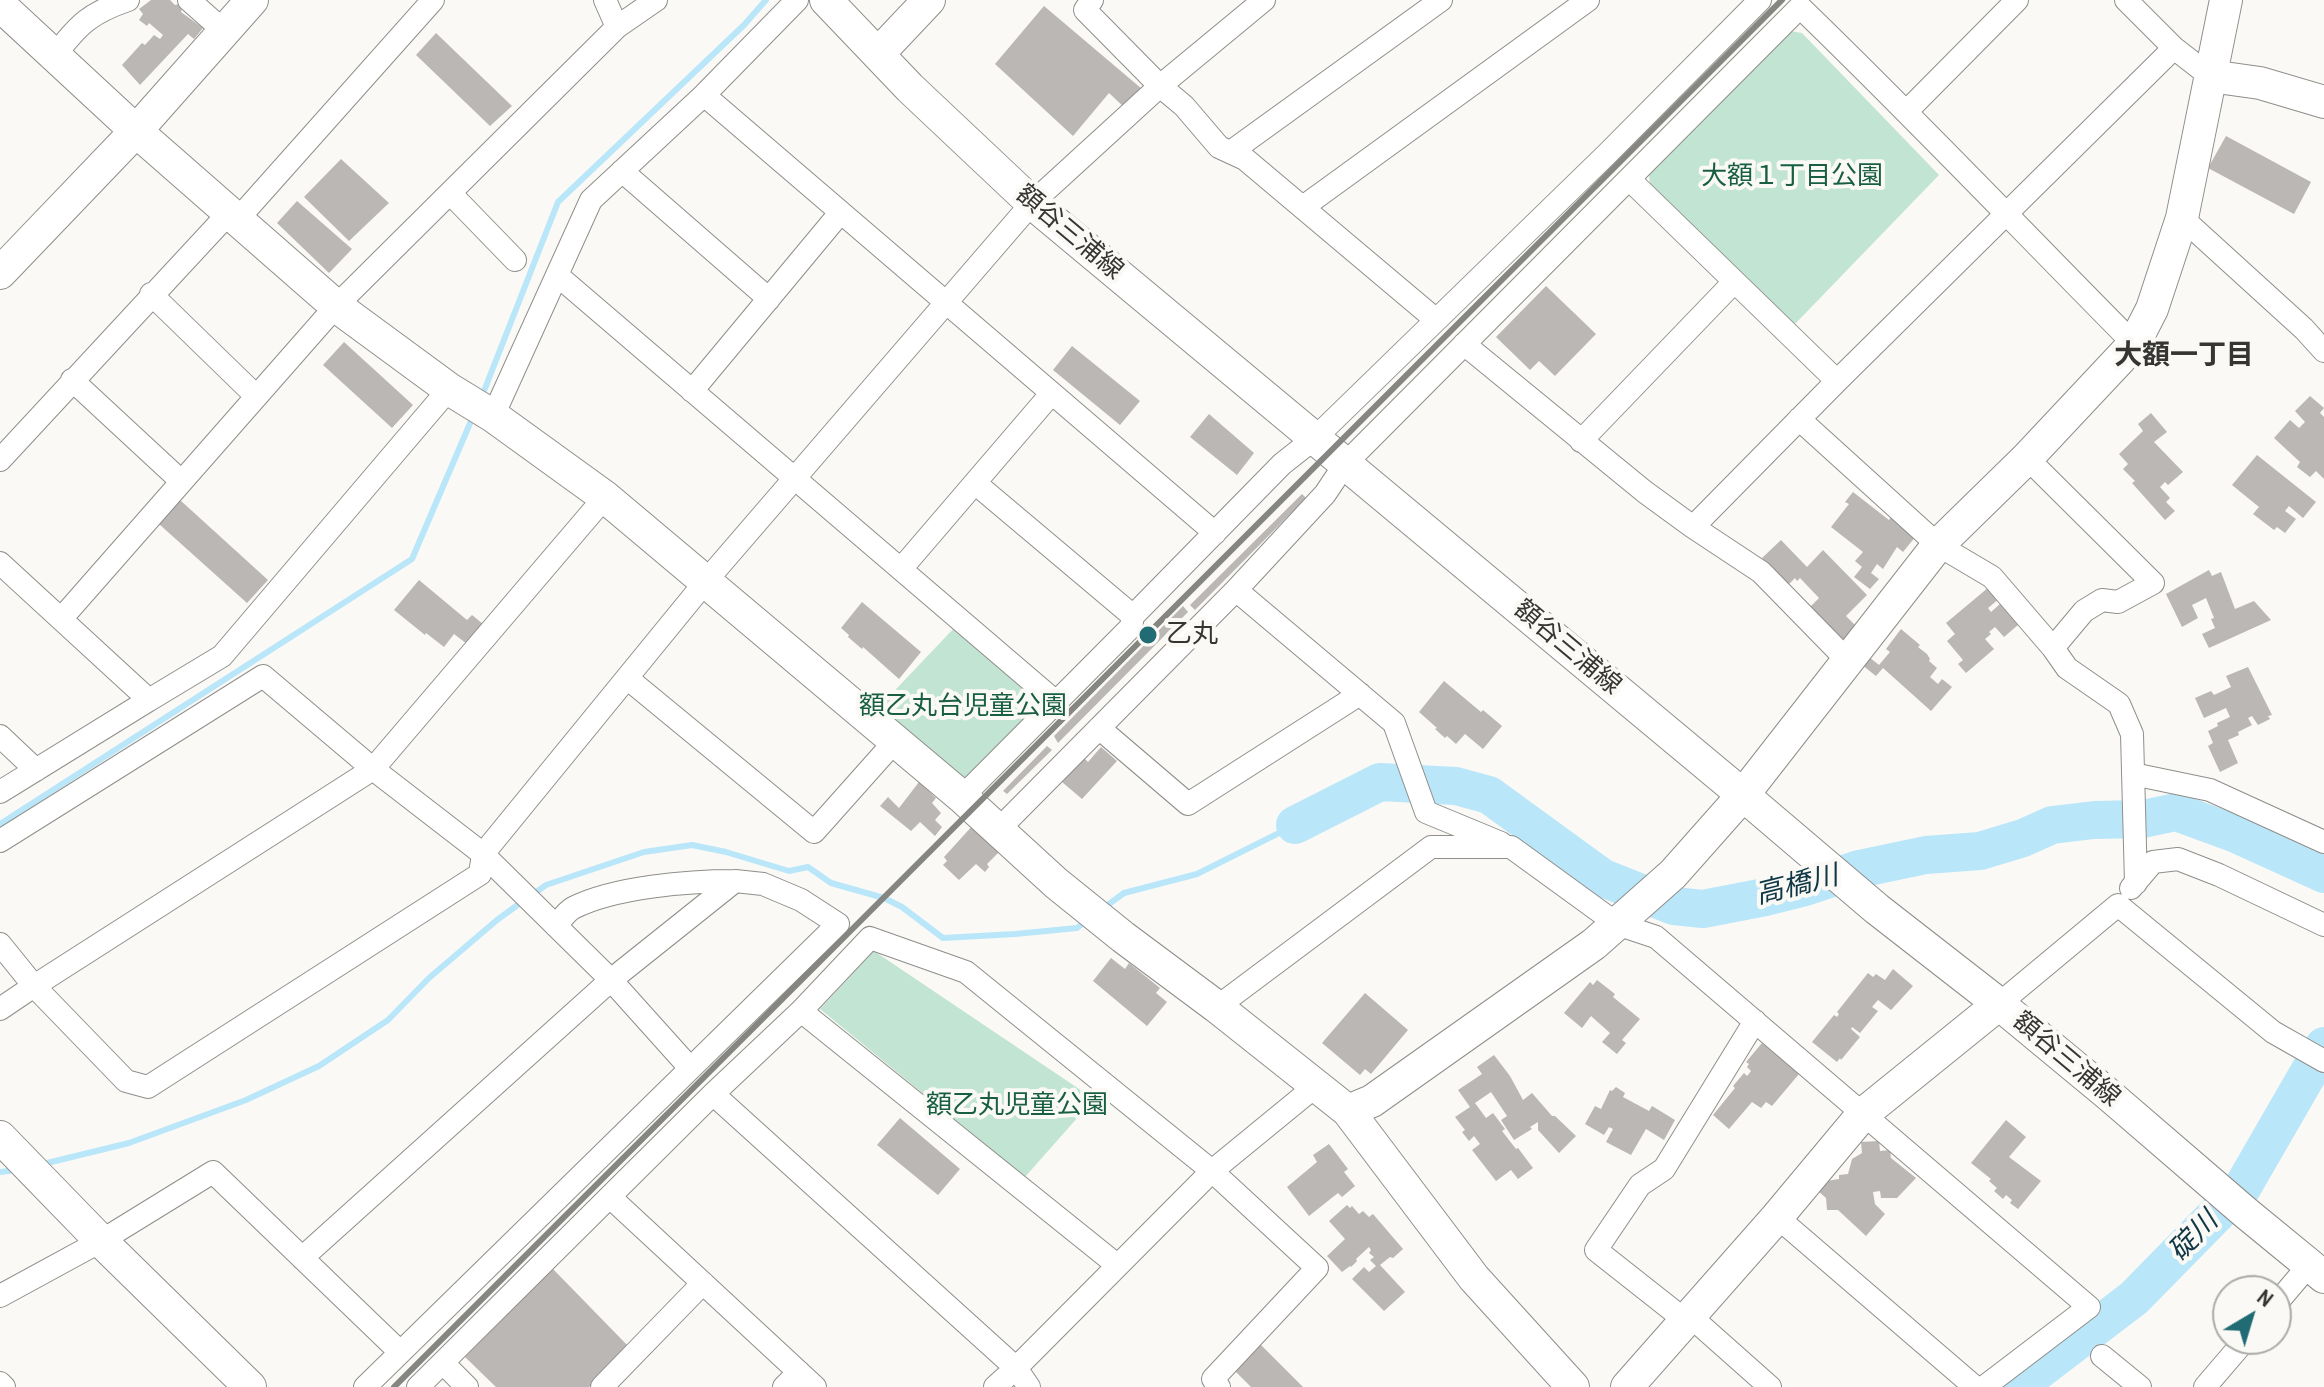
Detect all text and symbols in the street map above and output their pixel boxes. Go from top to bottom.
park label: 大額１丁目公園 [1701,161,1883,193]
street label: 額谷三浦線 [1009,179,1129,287]
district label: 大額一丁目 [2114,339,2254,373]
street label: 額谷三浦線 [1507,594,1627,702]
place label: 乙丸 [1166,619,1218,651]
marker: 乙丸 [1137,624,1159,646]
park label: 額乙丸台児童公園 [859,691,1067,723]
water label: 高橋川 [1752,860,1842,912]
street label: 額谷三浦線 [2006,1006,2126,1114]
park label: 額乙丸児童公園 [926,1090,1108,1122]
water label: 碇川 [2162,1205,2226,1269]
north arrow [2212,1275,2292,1355]
text: N [2251,1282,2280,1313]

